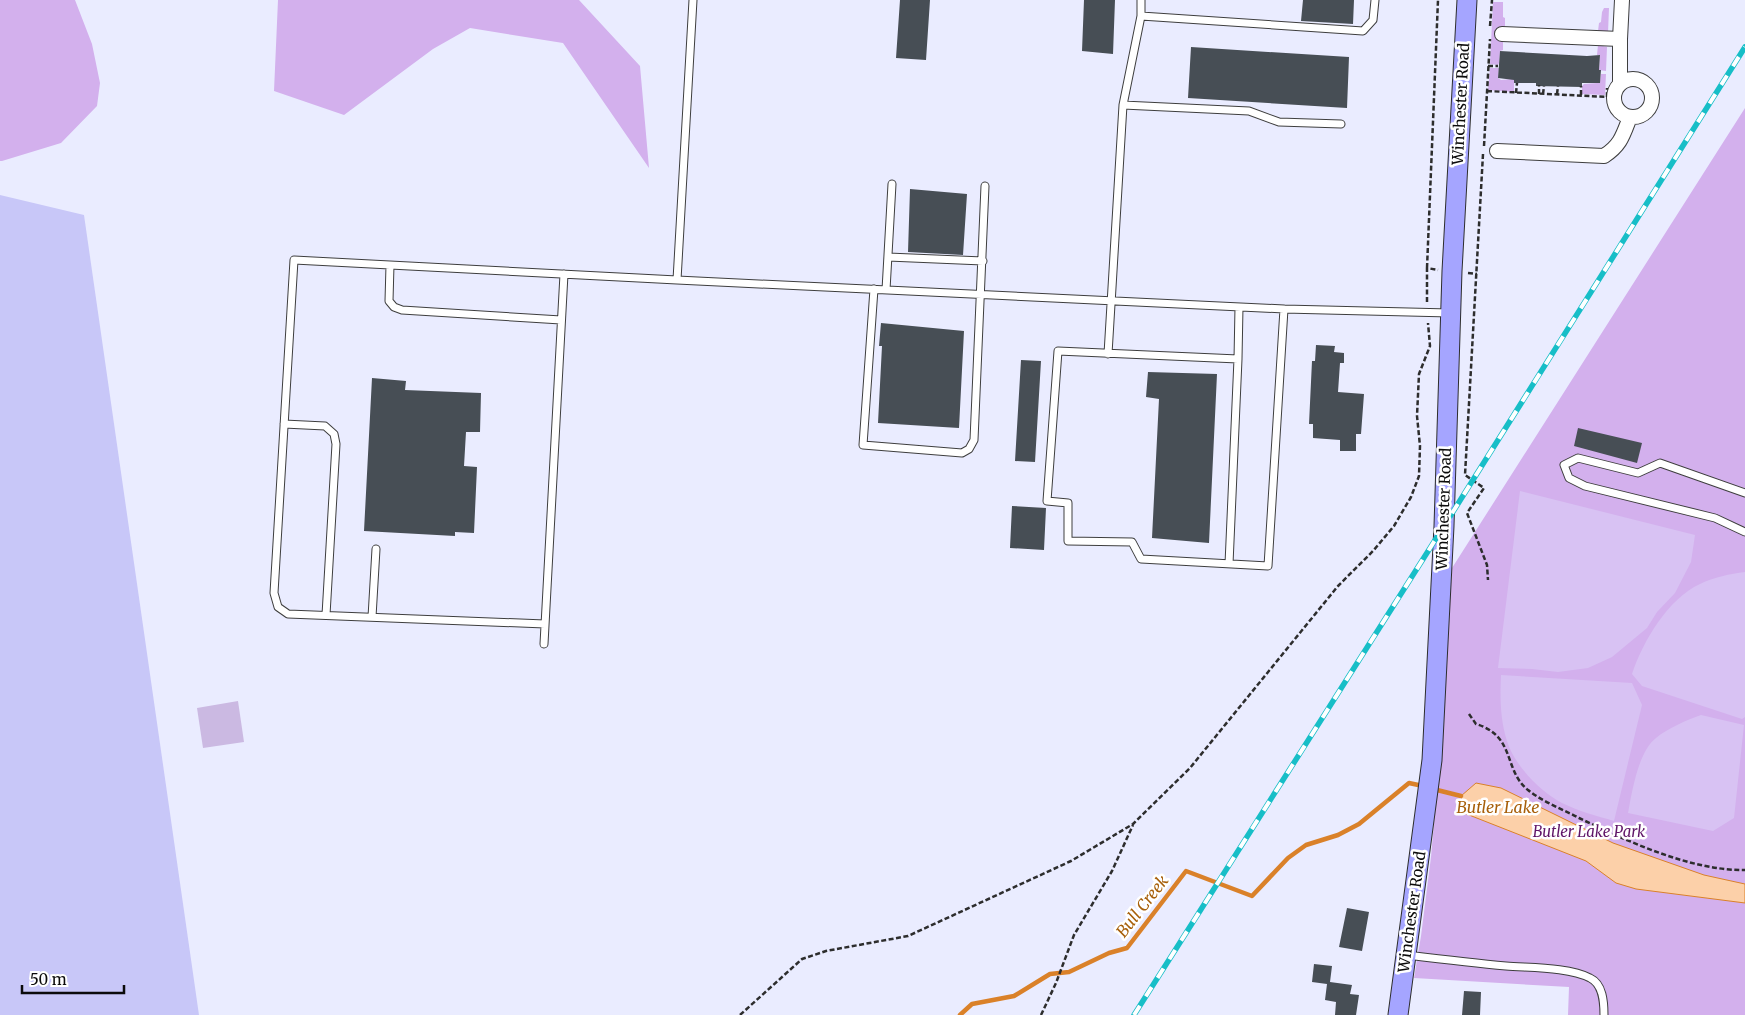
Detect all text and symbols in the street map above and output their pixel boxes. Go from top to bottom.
street label: Winchester Road [1448,42,1473,167]
street label: Winchester Road [1432,448,1455,571]
water label: Butler Lake [1456,797,1540,817]
park label: Butler Lake Park [1533,822,1646,841]
street label: Winchester Road [1393,850,1429,975]
water label: Bull Creek [1112,871,1173,941]
scale bar [22,962,125,994]
text: 50 m [30,970,67,989]

